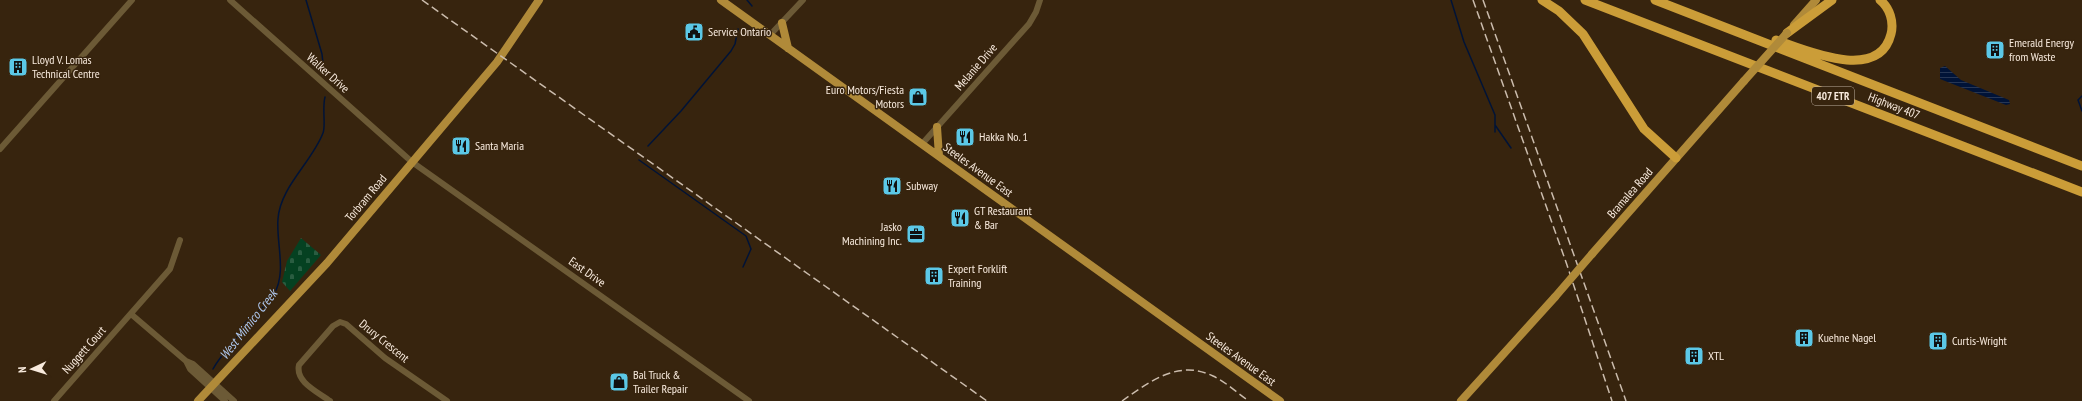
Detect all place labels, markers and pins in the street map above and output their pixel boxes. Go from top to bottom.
public building icon: Service Ontario [683,21,705,43]
place label: Service Ontario [708,24,771,39]
place label: Emerald Energy from Waste [2009,35,2074,64]
building icon: Emerald Energy from Waste [1984,39,2006,61]
place label: Lloyd V. Lomas Technical Centre [32,52,100,81]
building icon: Lloyd V. Lomas Technical Centre [7,56,29,78]
place label: Euro Motors/Fiesta Motors [826,82,904,111]
shop icon: Euro Motors/Fiesta Motors [907,86,929,108]
restaurant icon: Hakka No. 1 [954,126,976,148]
place label: Hakka No. 1 [979,129,1028,144]
restaurant icon: Santa Maria [450,135,472,157]
place label: Santa Maria [475,138,524,153]
restaurant icon: Subway [881,175,903,197]
place label: Subway [906,178,938,193]
place label: GT Restaurant & Bar [974,203,1032,232]
restaurant icon: GT Restaurant & Bar [949,207,971,229]
place label: Jasko Machining Inc. [842,219,902,248]
office icon: Jasko Machining Inc. [905,223,927,245]
place label: Expert Forklift Training [948,261,1008,290]
building icon: Expert Forklift Training [923,265,945,287]
building icon: Kuehne Nagel [1793,327,1815,349]
place label: Kuehne Nagel [1818,330,1876,345]
building icon: Curtis-Wright [1927,330,1949,352]
place label: Curtis-Wright [1952,333,2008,348]
building icon: XTL [1683,345,1705,367]
place label: XTL [1708,348,1724,363]
place label: Bal Truck & Trailer Repair [633,367,688,396]
shop icon: Bal Truck & Trailer Repair [608,371,630,393]

